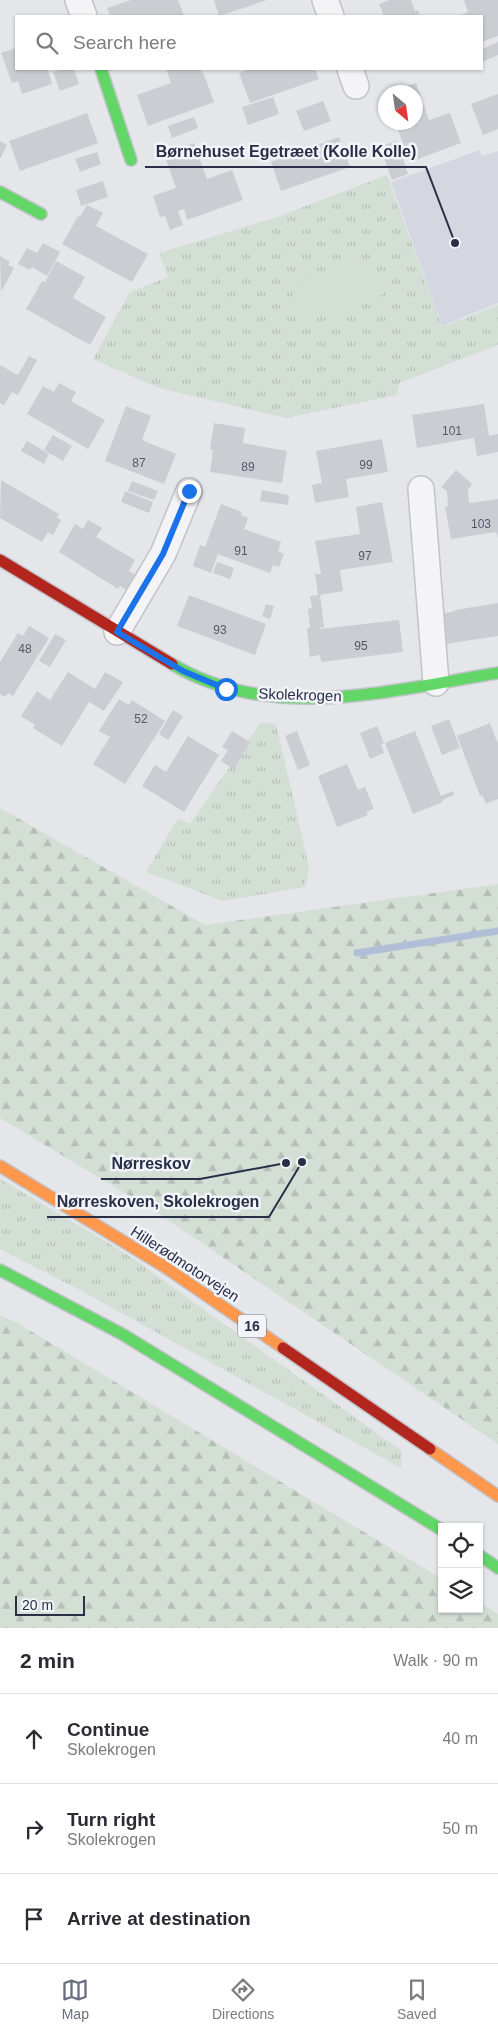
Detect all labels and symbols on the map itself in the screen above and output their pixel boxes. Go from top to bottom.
north arrow [378,85,423,130]
callout: Børnehuset Egetræet (Kolle Kolle) [145,136,426,167]
text: Børnehuset Egetræet (Kolle Kolle) [156,143,416,160]
house number: 101 [442,424,462,438]
house number: 87 [132,456,146,470]
house number: 99 [359,458,373,472]
house number: 89 [241,460,255,474]
route end [178,480,201,503]
house number: 103 [471,517,491,531]
house number: 91 [234,544,248,558]
house number: 97 [358,549,372,563]
house number: 93 [213,623,227,637]
house number: 95 [354,639,368,653]
house number: 48 [18,642,32,656]
route start [215,678,238,701]
street label: Skolekrogen [258,685,342,704]
house number: 52 [134,712,148,726]
callout: Nørreskov [101,1148,200,1179]
text: Nørreskov [111,1155,191,1172]
callout: Nørreskoven, Skolekrogen [47,1186,269,1217]
text: Nørreskoven, Skolekrogen [57,1193,259,1210]
street label: Hillerødmotorvejen [128,1222,243,1305]
road number: 16 [238,1314,266,1338]
scale bar [15,1593,85,1616]

